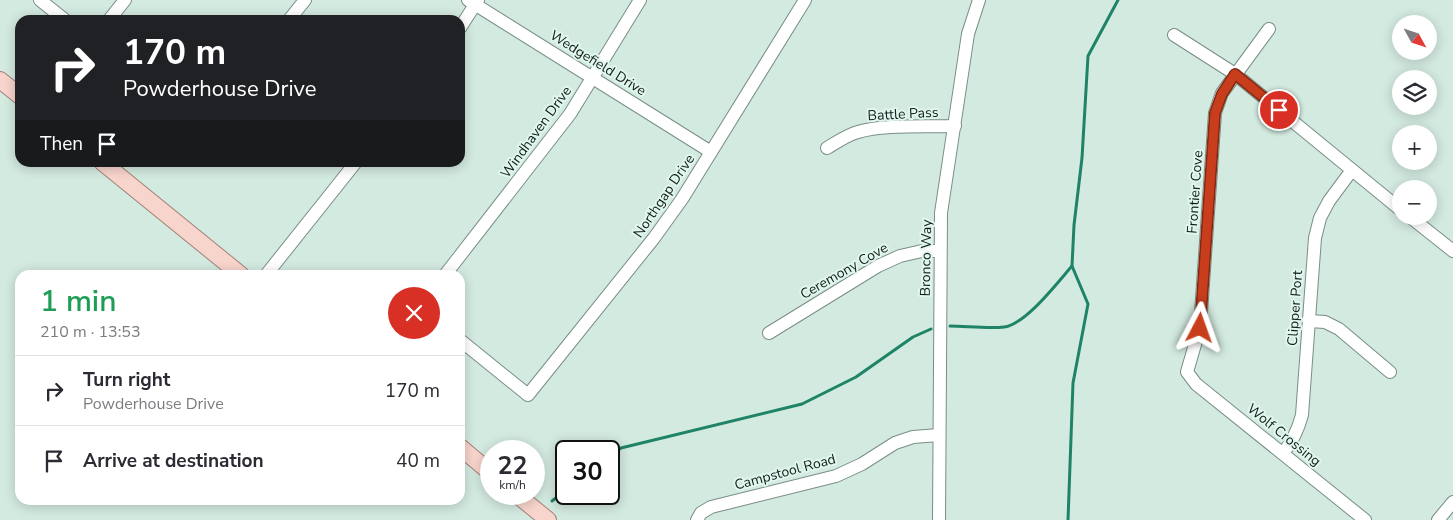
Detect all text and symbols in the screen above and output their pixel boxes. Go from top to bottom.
north arrow [1392,15,1438,60]
map controls [1392,15,1437,225]
street label: Wedgefield Drive [546,26,650,100]
text: 170 m [123,29,226,76]
icon: right [40,35,105,100]
button: layers [1392,70,1437,115]
text: Powderhouse Drive [123,74,316,104]
street label: Windhaven Drive [496,82,576,182]
pin [1258,89,1300,131]
icon: arrive [1265,96,1293,124]
street label: Battle Pass [867,103,939,125]
button: + [1392,125,1437,170]
icon: arrive [93,130,121,158]
text: Then [40,131,83,157]
street label: Northgap Drive [629,150,699,242]
street label: Frontier Cove [1183,150,1207,234]
button: − [1392,180,1437,225]
street label: Bronco Way [916,219,936,297]
street label: Ceremony Cove [797,238,891,304]
street label: Clipper Port [1283,269,1307,346]
text: 1 min [40,281,116,322]
button: close [388,287,440,339]
position arrow [1173,301,1225,353]
text: 210 m · 13:53 [40,321,141,343]
text: Turn right [83,367,170,393]
icon: right [40,377,68,405]
text: 170 m [385,378,440,404]
text: Powderhouse Drive [83,393,224,415]
street label: Wolf Crossing [1243,399,1325,471]
speed limit sign: 30 [555,440,620,505]
icon: arrive [40,447,68,475]
text: Arrive at destination [83,448,264,474]
text: 40 m [396,448,440,474]
text: 22 [497,449,528,483]
street label: Campstool Road [732,449,838,495]
text: km/h [499,477,526,493]

